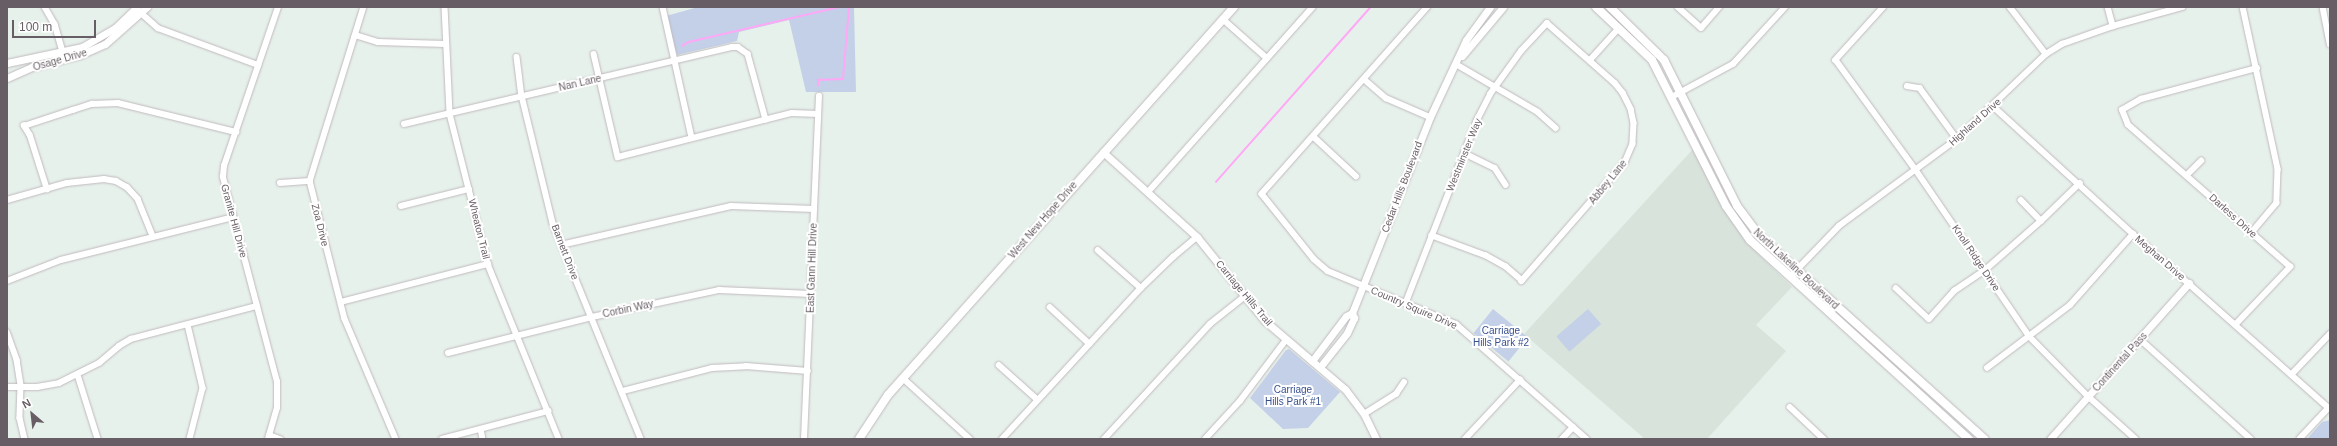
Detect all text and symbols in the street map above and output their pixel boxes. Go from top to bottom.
scale bar [14,12,98,38]
text: 100 m [19,20,52,34]
street label: Osage Drive [32,47,88,73]
street label: Nan Lane [558,72,602,94]
street label: Highland Drive [1947,96,2003,148]
street label: Westminster Way [1444,117,1484,193]
street label: Cedar Hills Boulevard [1379,140,1425,234]
street label: Abbey Lane [1587,157,1629,207]
street label: West New Hope Drive [1006,179,1080,261]
street label: Granite Hill Drive [218,183,250,259]
street label: Darless Drive [2207,191,2259,241]
street label: Wheaton Trail [466,198,492,260]
street label: Zoa Drive [309,203,331,247]
street label: Barnett Drive [549,223,581,281]
street label: East Gann Hill Drive [804,223,820,313]
street label: Knoll Ridge Drive [1949,223,2003,293]
street label: North Lakeline Boulevard [1751,226,1841,312]
street label: Meghan Drive [2133,233,2187,283]
street label: Carriage Hills Trail [1213,258,1275,328]
street label: Country Squire Drive [1369,284,1459,332]
street label: Corbin Way [601,298,655,320]
park label: Carriage Hills Park #2 [1473,324,1529,348]
street label: Continental Pass [2090,330,2150,394]
park label: Carriage Hills Park #1 [1265,383,1321,406]
north arrow [12,394,52,434]
text: N [20,396,33,411]

